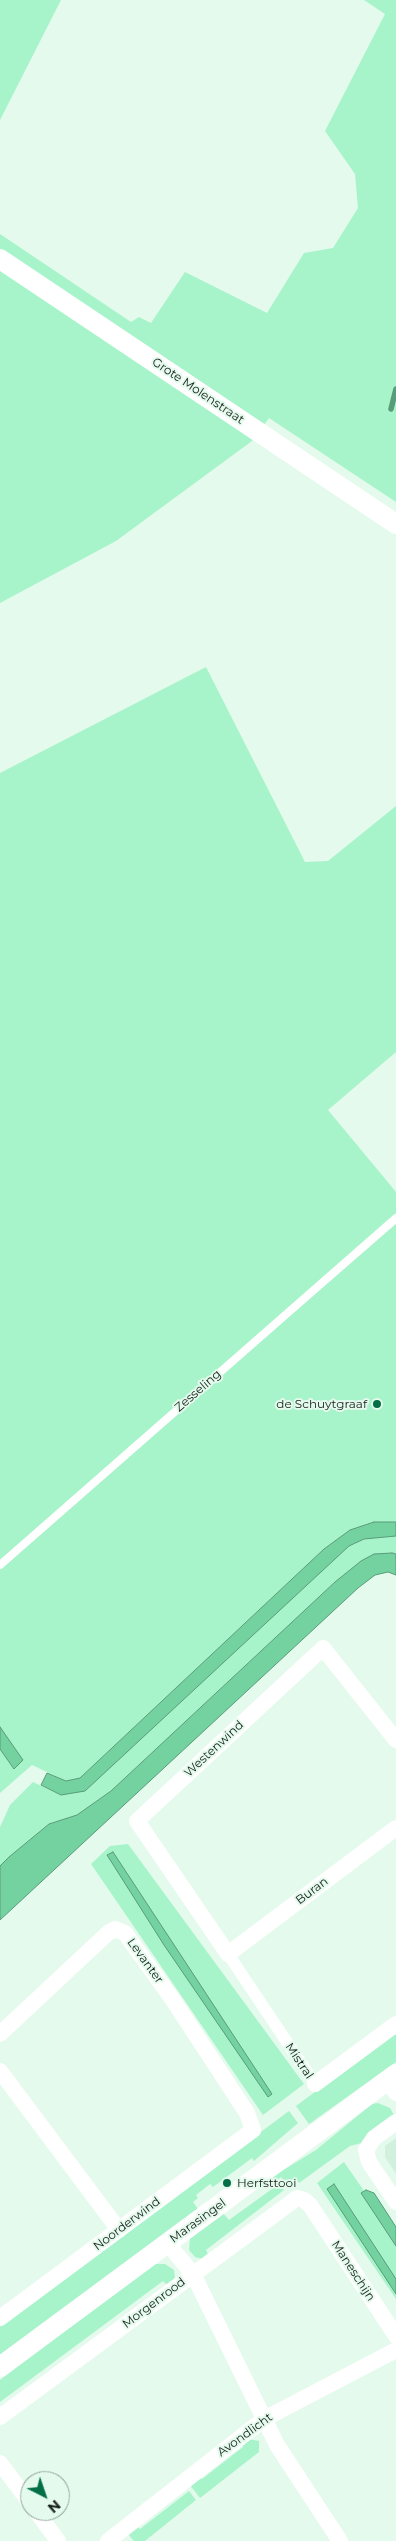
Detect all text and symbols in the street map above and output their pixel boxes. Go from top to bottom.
street label: Grote Molenstraat [149,355,247,427]
street label: Zesseling [172,1367,224,1415]
place label: de Schuytgraaf [276,1397,367,1411]
marker: de Schuytgraaf [371,1398,383,1410]
street label: Westenwind [181,1718,247,1780]
street label: Buran [293,1874,331,1908]
street label: Levanter [124,1936,166,1986]
street label: Mistral [282,2040,316,2082]
place label: Herfsttooi [237,2176,296,2190]
marker: Herfsttooi [221,2177,233,2189]
street label: Noorderwind [91,2194,163,2254]
street label: Marasingel [167,2196,229,2246]
street label: Maneschijn [328,2238,378,2304]
street label: Morgenrood [120,2275,188,2331]
street label: Avondlicht [215,2410,275,2460]
north arrow [20,2471,70,2521]
text: N [44,2496,64,2517]

